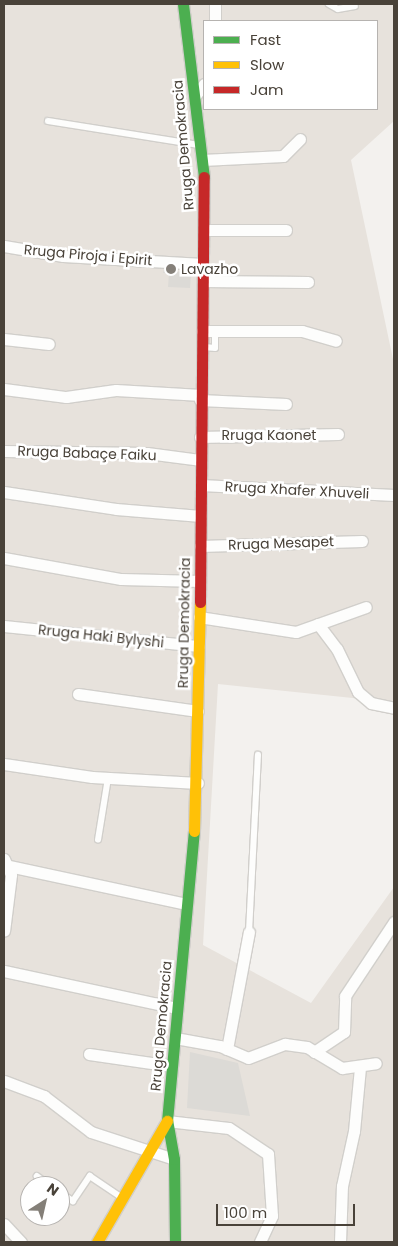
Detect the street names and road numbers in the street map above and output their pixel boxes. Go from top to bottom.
street label: Rruga Demokracia [169,79,197,211]
street label: Rruga Piroja i Epirit [23,241,153,269]
street label: Rruga Kaonet [222,427,316,443]
street label: Rruga Babaçe Faiku [17,442,157,464]
street label: Rruga Xhafer Xhuveli [224,478,370,502]
street label: Rruga Mesapet [228,533,334,553]
street label: Rruga Demokracia [174,558,194,688]
street label: Rruga Haki Bylyshi [37,621,165,651]
street label: Rruga Demokracia [147,960,175,1092]

